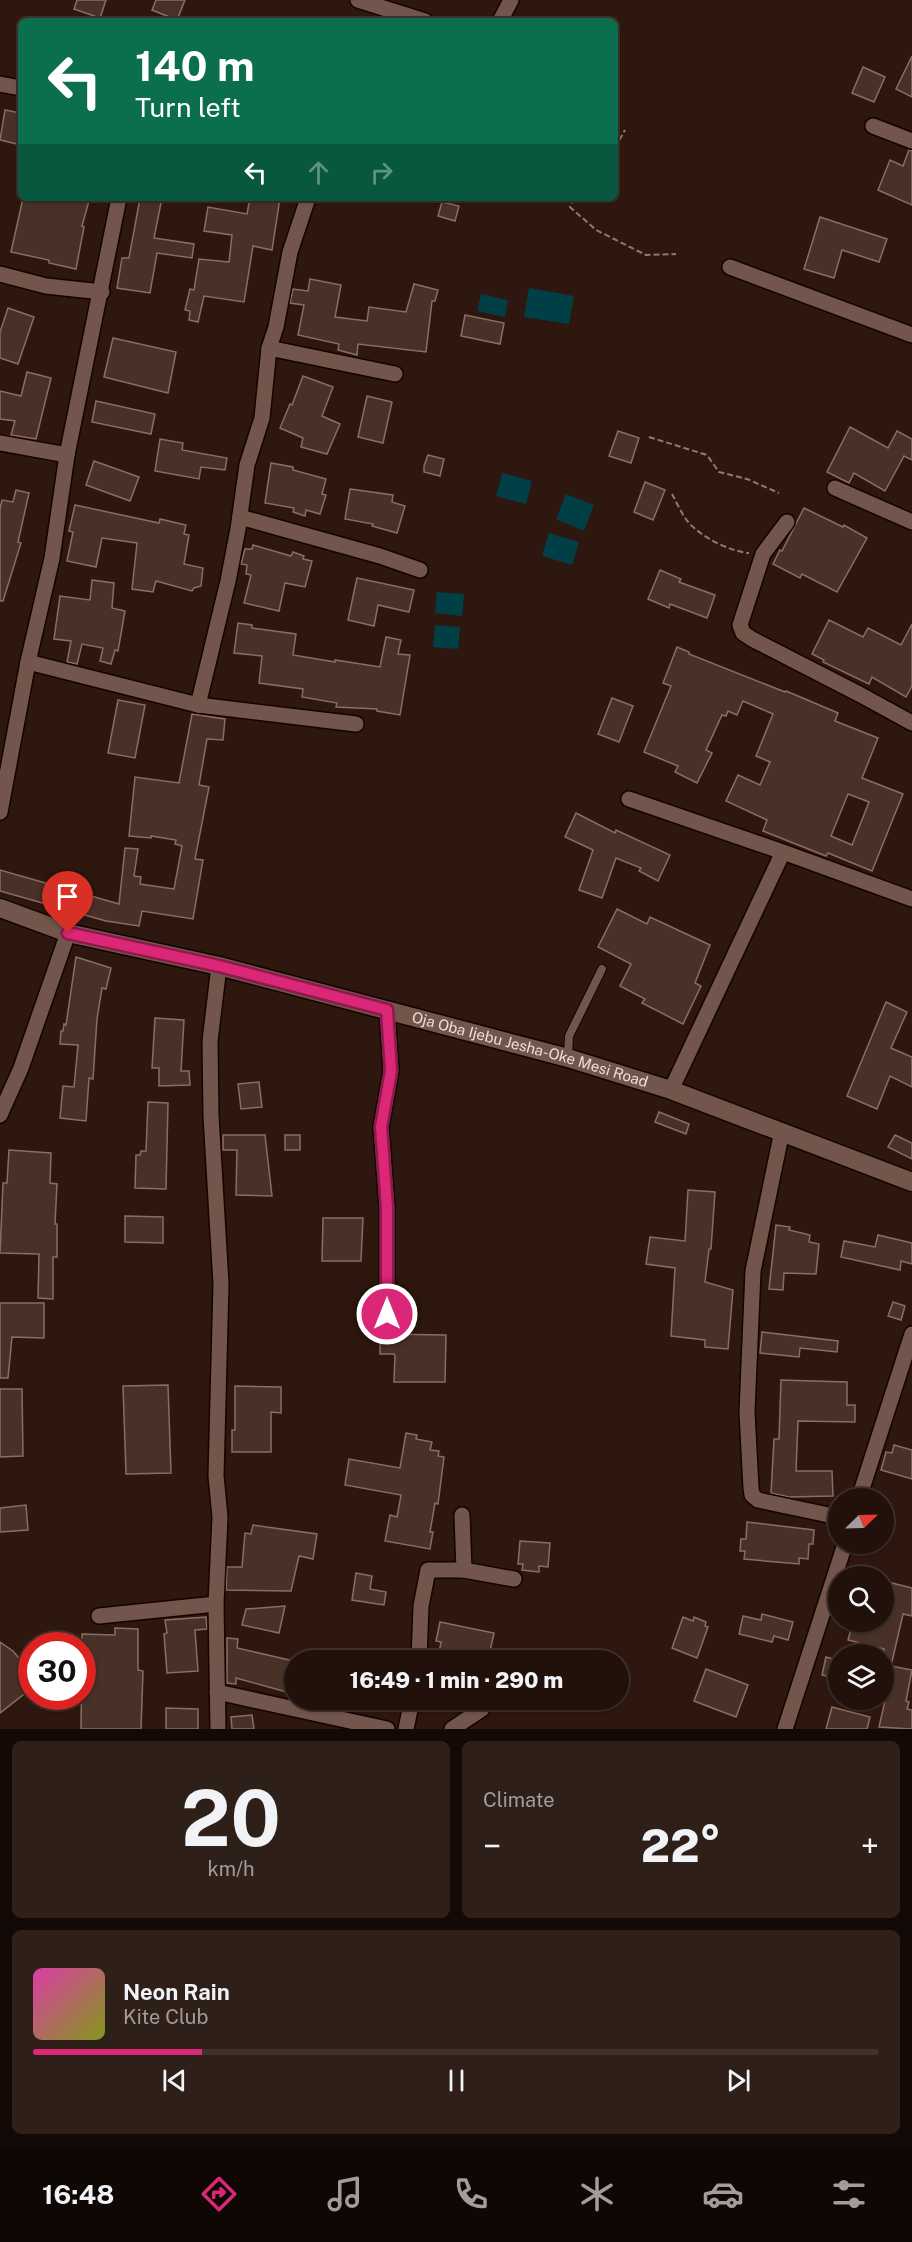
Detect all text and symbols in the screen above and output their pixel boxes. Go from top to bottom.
text: 140 m [135,41,255,90]
icon: left [36,42,114,120]
text: Turn left [135,91,241,123]
icon: left [239,156,272,189]
icon: ahead [302,156,335,189]
icon: right [365,156,398,189]
pin [42,871,93,933]
icon: arrive [51,880,84,913]
street label: Oja Oba Ijebu Jesha-Oke Mesi Road [410,1008,650,1090]
position arrow [355,1282,419,1346]
north arrow [828,1488,894,1554]
map controls [828,1488,894,1710]
button: search [828,1566,894,1632]
speed limit sign: 30 [18,1632,96,1710]
button: layers [828,1644,894,1710]
text: 16:49 · 1 min · 290 m [350,1667,563,1693]
text: 20 [181,1772,281,1864]
text: Climate [483,1788,555,1812]
text: 22° [641,1819,721,1872]
text: − [483,1827,501,1865]
text: + [861,1827,879,1865]
text: km/h [207,1857,255,1881]
text: Neon Rain [123,1979,230,2005]
text: Kite Club [123,2005,208,2029]
icon: previous [158,2064,191,2097]
icon: pause [440,2064,473,2097]
icon: next [722,2064,755,2097]
icon: directions [198,2173,240,2215]
icon: music [324,2173,366,2215]
icon: phone [450,2173,492,2215]
icon: climate [576,2173,618,2215]
icon: car [702,2173,744,2215]
icon: filters [828,2173,870,2215]
text: 16:48 [42,2178,114,2210]

